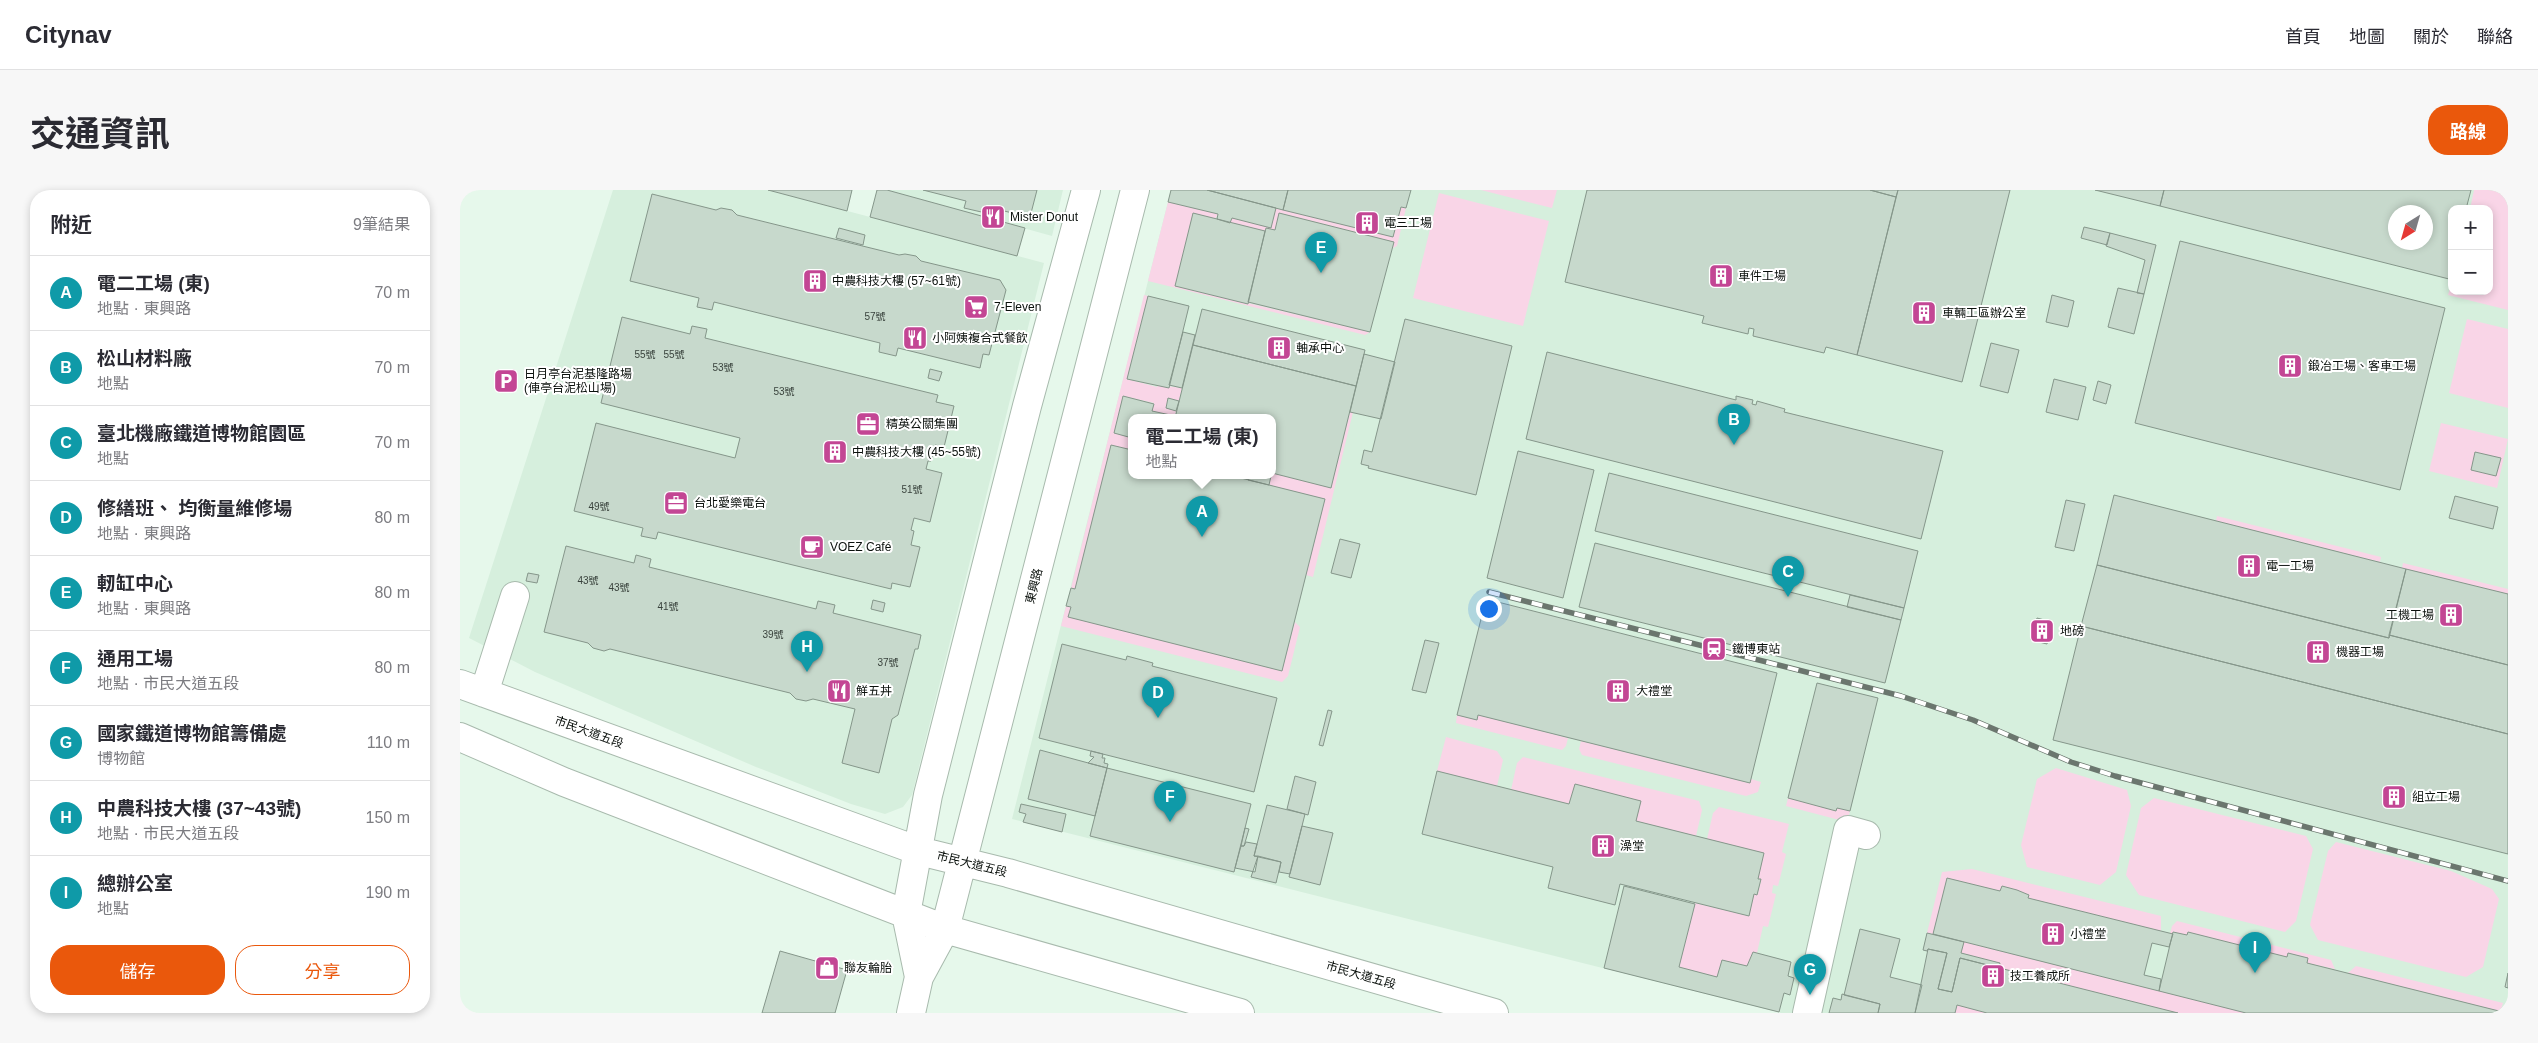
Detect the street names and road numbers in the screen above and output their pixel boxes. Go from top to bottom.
street label: 東興路 [1023,567,1045,605]
street label: 市民大道五段 [553,713,625,751]
street label: 市民大道五段 [935,848,1009,880]
street label: 市民大道五段 [1324,958,1398,992]

